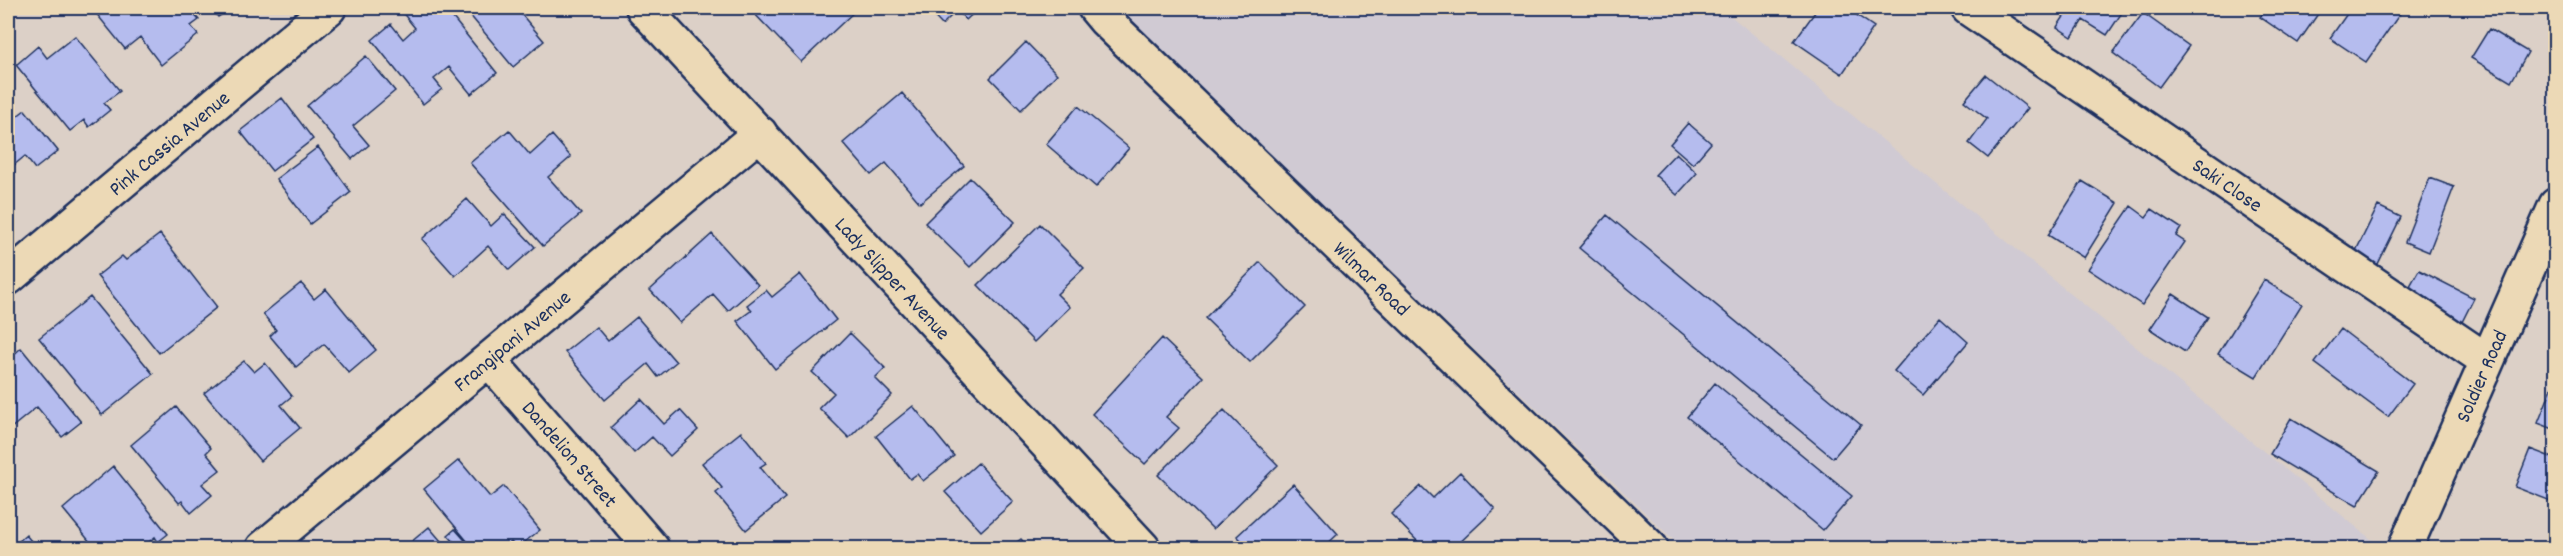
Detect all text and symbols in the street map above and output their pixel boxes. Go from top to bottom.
street label: Pink Cassia Avenue [103,85,238,205]
street label: Saki Close [2185,152,2267,222]
street label: Lady Slipper Avenue [826,212,956,348]
street label: Wilmar Road [1325,236,1415,325]
street label: Frangipani Avenue [448,285,579,401]
street label: Soldier Road [2450,326,2517,428]
street label: Dandelion Street [513,395,623,516]

